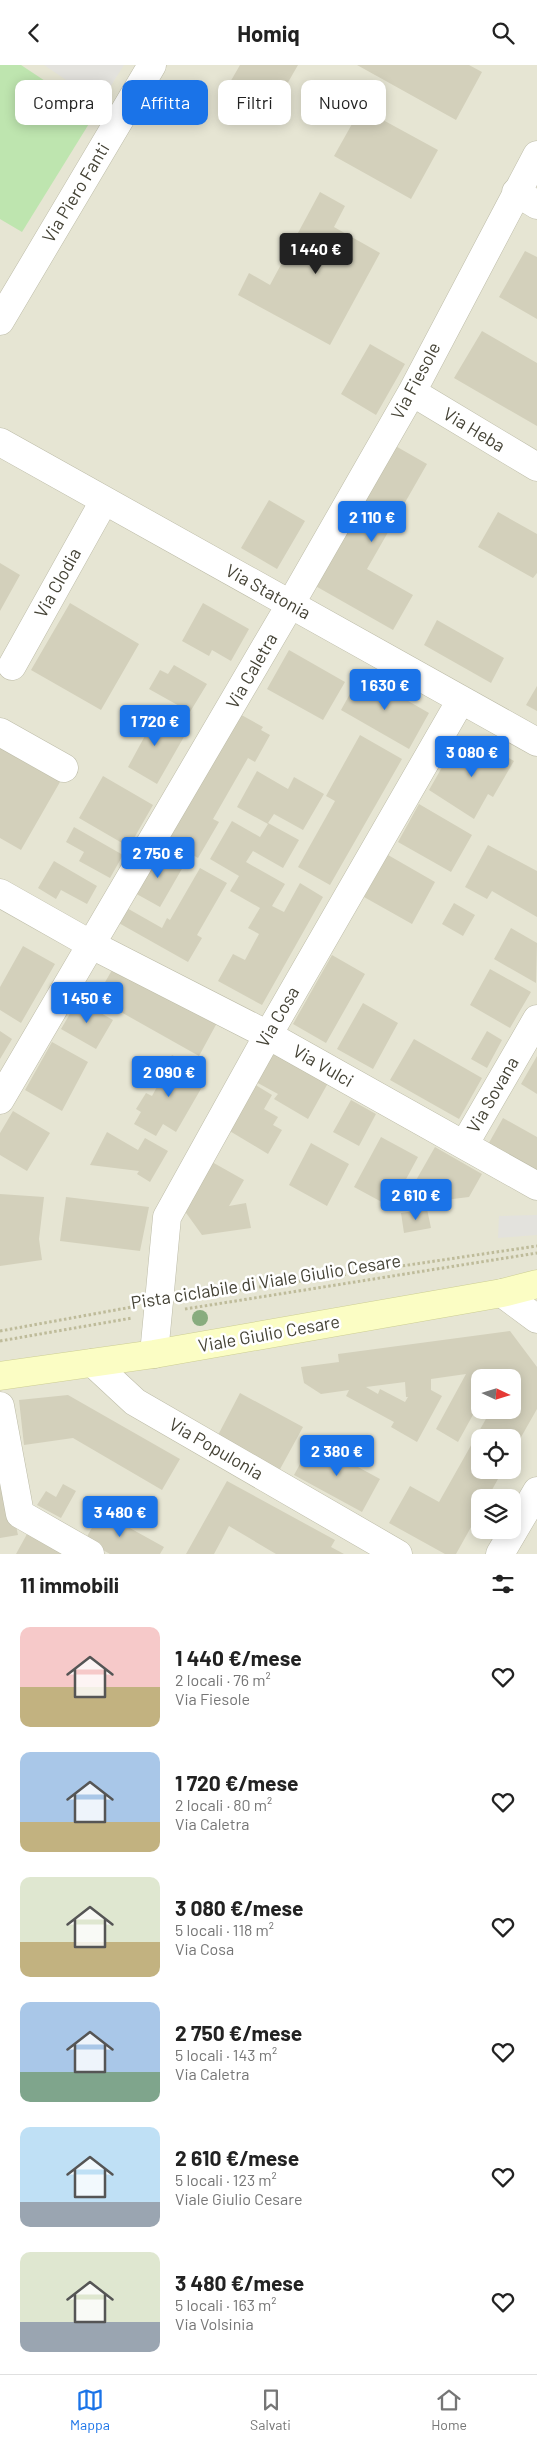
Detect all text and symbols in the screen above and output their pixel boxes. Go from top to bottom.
icon: back [20,19,48,47]
icon: search [489,19,517,47]
text: Homiq [237,20,300,46]
chip: Compra [15,80,112,125]
chip: Affitta [122,80,208,125]
chip: Filtri [218,80,291,125]
chip: Nuovo [301,80,386,125]
street label: Via Piero Fanti [37,139,114,246]
pin: 1 440 € [270,233,362,275]
text: 1 440 € [291,239,341,258]
street label: Via Fiesole [386,338,445,423]
street label: Via Heba [440,402,509,456]
pin: 2 110 € [326,501,418,543]
text: 2 110 € [349,507,395,526]
street label: Via Clodia [29,544,85,621]
street label: Via Statonia [222,559,315,623]
street label: Via Caletra [221,629,282,712]
pin: 1 630 € [339,669,431,711]
text: 1 630 € [361,675,409,694]
pin: 1 720 € [109,705,201,747]
text: 1 720 € [131,711,179,730]
pin: 3 080 € [426,735,518,778]
text: 3 080 € [446,742,498,761]
pin: 2 750 € [112,837,204,879]
text: 2 750 € [132,843,184,862]
pin: 1 450 € [41,981,133,1024]
street label: Via Cosa [251,982,303,1051]
text: 1 450 € [62,988,112,1007]
street label: Via Vulci [289,1039,358,1091]
street label: Via Sovana [462,1052,523,1137]
pin: 2 090 € [123,1055,215,1098]
text: 2 090 € [143,1062,195,1081]
pin: 2 610 € [370,1179,462,1221]
text: 2 610 € [392,1185,440,1204]
street label: Pista ciclabile di Viale Giulio Cesare [129,1249,402,1313]
street label: Viale Giulio Cesare [196,1310,341,1356]
north arrow [471,1369,521,1419]
map controls [471,1369,521,1539]
street label: Via Populonia [165,1412,268,1484]
button: locate [471,1429,521,1479]
pin: 2 380 € [291,1435,383,1477]
text: 2 380 € [311,1441,363,1460]
button: layers [471,1489,521,1539]
pin: 3 480 € [74,1495,166,1538]
text: 3 480 € [94,1502,146,1521]
icon: filters [489,1570,517,1598]
text: 11 immobili [20,1572,119,1597]
text: 1 440 €/mese [175,1645,302,1670]
icon: home [60,1647,120,1707]
icon: heart [489,1663,517,1691]
text: 2 locali · 76 m² [175,1670,271,1689]
text: Via Fiesole [175,1689,250,1708]
text: 1 720 €/mese [175,1770,298,1795]
icon: home [60,1772,120,1832]
icon: heart [489,1788,517,1816]
text: 2 locali · 80 m² [175,1795,272,1814]
text: Via Caletra [175,1814,250,1833]
text: 3 080 €/mese [175,1895,303,1920]
icon: home [60,1897,120,1957]
icon: heart [489,1913,517,1941]
text: 5 locali · 118 m² [175,1920,274,1939]
text: Via Cosa [175,1939,234,1958]
text: 2 750 €/mese [175,2020,302,2045]
icon: home [60,2022,120,2082]
icon: heart [489,2038,517,2066]
text: 5 locali · 143 m² [175,2045,277,2064]
text: Via Caletra [175,2064,250,2083]
text: 2 610 €/mese [175,2145,299,2170]
icon: home [60,2147,120,2207]
icon: heart [489,2163,517,2191]
text: 5 locali · 123 m² [175,2170,277,2189]
text: Viale Giulio Cesare [175,2189,302,2208]
text: 3 480 €/mese [175,2270,304,2295]
icon: home [60,2272,120,2332]
icon: heart [489,2288,517,2316]
text: 5 locali · 163 m² [175,2295,277,2314]
text: Via Volsinia [175,2314,254,2333]
tab: Mappa [70,2386,110,2433]
tab: Salvati [250,2386,291,2433]
tab: Home [431,2386,467,2433]

